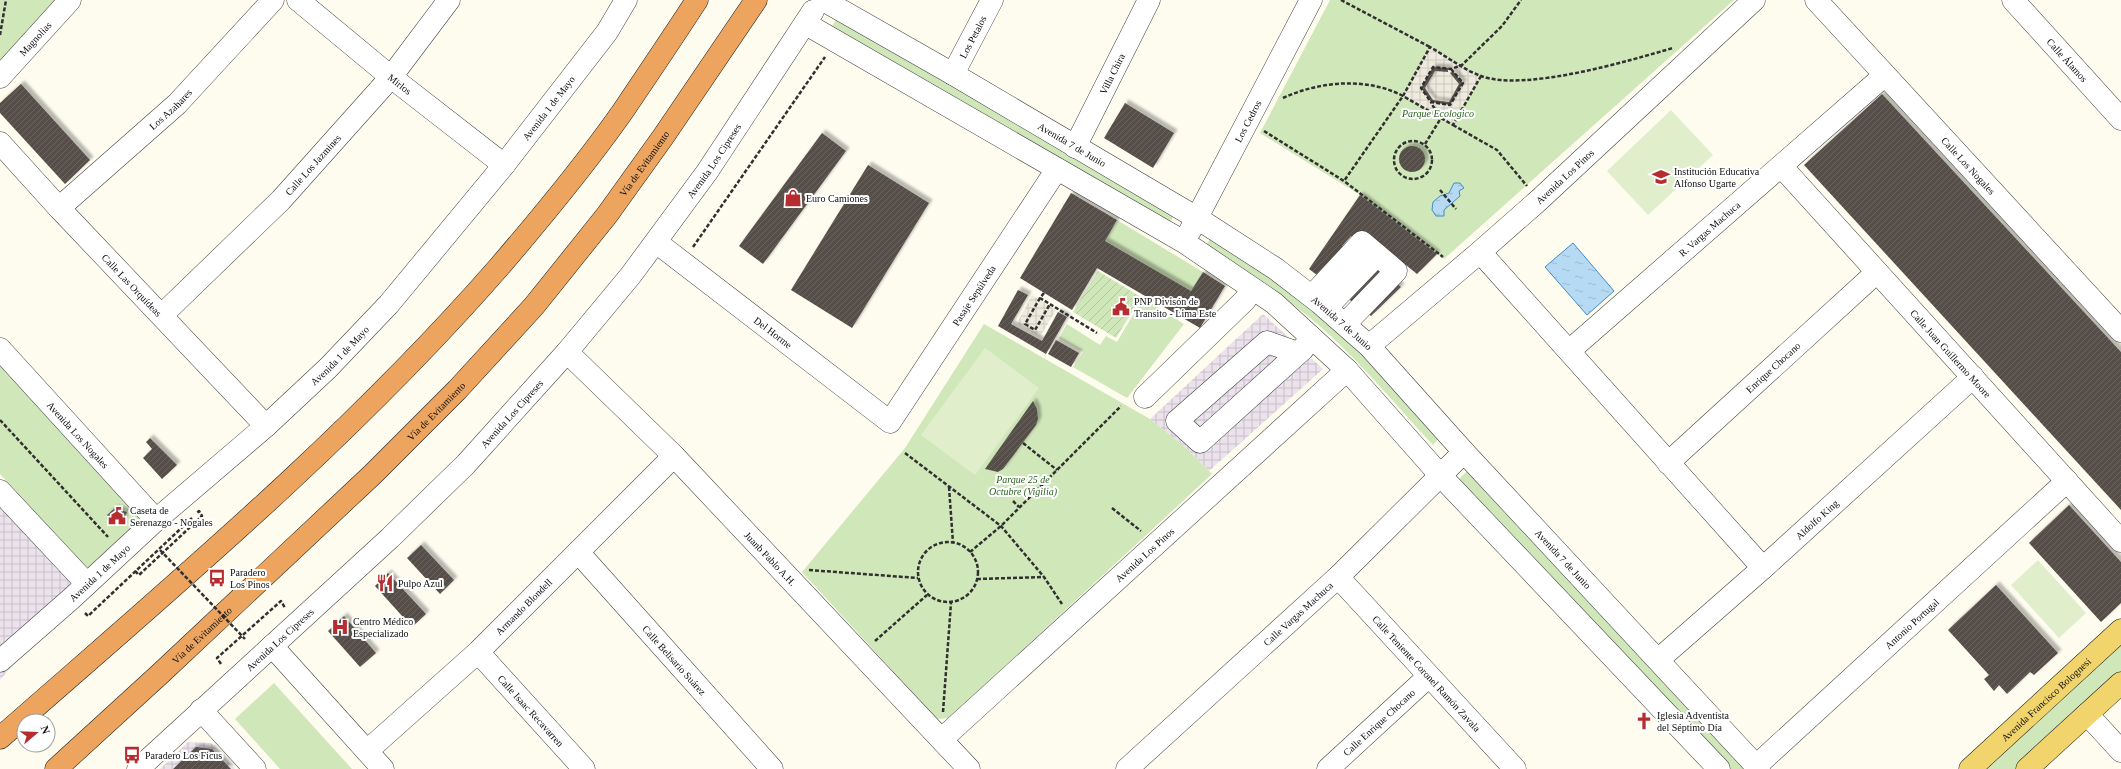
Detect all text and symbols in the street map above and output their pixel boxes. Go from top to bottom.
street label: Los Petalos [957,14,988,60]
street label: Magnolias [17,19,53,58]
street label: Calle Álamos [2045,36,2090,84]
street label: Villa Chira [1097,51,1127,96]
street label: Mirlos [386,71,414,97]
street label: Avenida 1 de Mayo [520,73,577,142]
street label: Los Azahares [147,86,194,132]
street label: Los Cedros [1232,98,1263,144]
park label: Parque Ecologico [1401,108,1474,119]
street label: Avenida 7 de Junio [1036,120,1108,169]
street label: Avenida Los Cipreses [684,121,743,200]
street label: Vía de Evitamiento [617,129,671,198]
street label: Calle Los Jazmines [283,132,343,197]
street label: Calle Los Nogales [1939,135,1998,196]
street label: Avenida Los Pinos [1533,146,1596,206]
place label: Institución Educativa Alfonso Ugarte [1674,166,1760,189]
school or university icon: Institución Educativa Alfonso Ugarte [1651,167,1671,187]
shop icon: Euro Camiones [783,188,803,208]
place label: Euro Camiones [806,193,868,204]
street label: R. Vargas Machuca [1676,199,1742,258]
street label: Calle Las Orquídeas [100,252,164,319]
street label: Pasaje Sepúlveda [950,263,998,327]
street label: Avenida 7 de Junio [1310,293,1375,352]
place label: PNP Divisón de Transito - Lima Este [1134,296,1217,319]
public building icon: PNP Divisón de Transito - Lima Este [1111,297,1131,317]
street label: Calle Juan Guillermo Moore [1908,307,1994,400]
street label: Del Horme [752,314,795,351]
street label: Avenida 1 de Mayo [308,323,371,387]
street label: Enrique Chocano [1743,340,1802,395]
street label: Avenida Los Cipreses [478,377,545,450]
street label: Vía de Evitamiento [404,380,467,443]
street label: Avenida Los Nogales [45,399,111,470]
park label: Parque 25 de Octubre (Vigilia) [989,474,1058,498]
street label: Aldolfo King [1793,497,1840,541]
place label: Caseta de Serenazgo - Nogales [130,505,213,528]
public building icon: Caseta de Serenazgo - Nogales [107,506,127,526]
street label: Avenida Los Pinos [1113,525,1176,584]
street label: Avenida 7 de Junio [1533,527,1594,591]
street label: Juanb Pablo A.H. [743,529,799,588]
street label: Avenida 1 de Mayo [67,542,132,603]
place label: Paradero Los Pinos [230,567,270,590]
bus stop icon: Paradero Los Pinos [207,568,227,588]
restaurant icon: Pulpo Azul [375,573,395,593]
street label: Armando Blondell [493,576,554,637]
place label: Pulpo Azul [398,578,443,589]
street label: Calle Vargas Machuca [1261,579,1335,648]
street label: Antonio Portugal [1882,596,1941,651]
street label: Vía de Evitamiento [169,604,234,666]
street label: Avenida Los Cipreses [243,606,316,673]
street label: Calle Teniente Coronel Ramón Zavala [1371,613,1483,734]
place label: Centro Médico Especializado [353,616,413,639]
hospital icon: Centro Médico Especializado [330,617,350,637]
street label: Calle Belisario Suárez [641,623,709,698]
street label: Avenida Francisco Bolognesi [1999,655,2093,743]
street label: Calle Isaac Recavarren [496,673,566,748]
street label: Calle Enrique Chocano [1341,687,1417,758]
place label: Iglesia Adventista del Séptimo Día [1657,710,1729,733]
church icon: Iglesia Adventista del Séptimo Día [1634,711,1654,731]
north arrow [16,713,56,753]
text: N [38,724,52,736]
bus stop icon: Paradero Los Ficus [122,745,142,765]
place label: Paradero Los Ficus [145,750,222,761]

